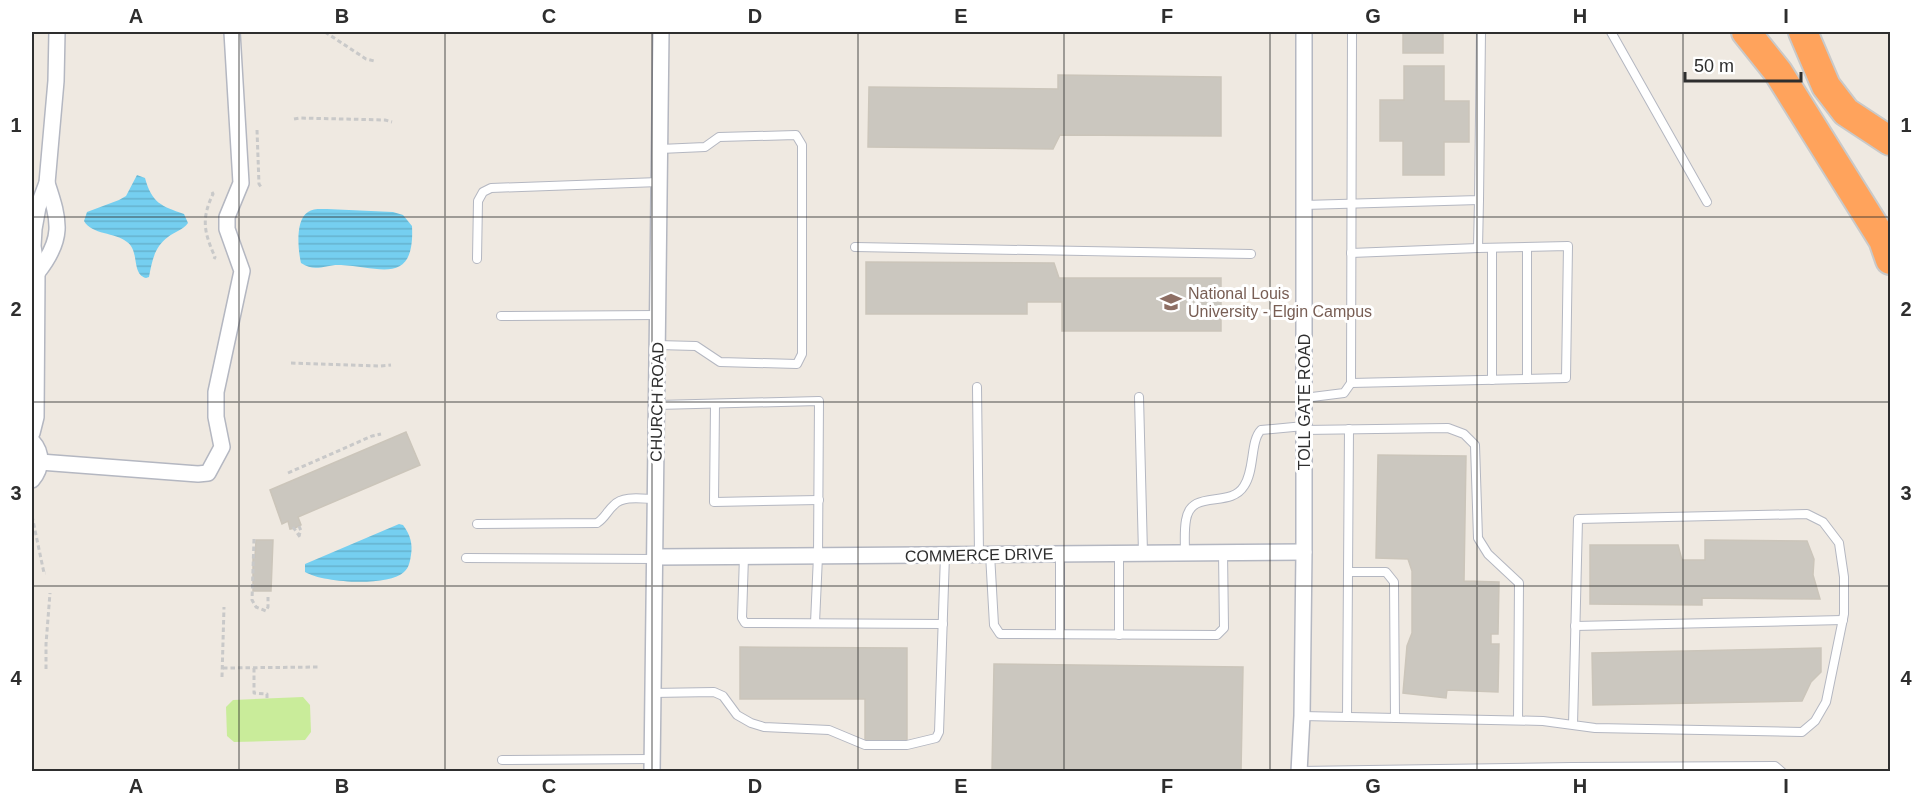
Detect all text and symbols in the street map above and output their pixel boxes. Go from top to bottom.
text: A [129,5,143,27]
text: B [335,5,349,27]
text: C [542,5,556,27]
text: D [748,5,762,27]
text: E [954,5,968,27]
text: F [1161,5,1173,27]
text: G [1365,5,1381,27]
text: H [1573,5,1587,27]
text: I [1783,5,1789,27]
scale bar [1685,45,1800,83]
text: 50 m [1694,56,1734,76]
text: 1 [10,114,22,136]
text: 1 [1900,114,1912,136]
place label: National Louis University - Elgin Campus [1188,285,1372,320]
school or university icon: National Louis University - Elgin Campus [1159,290,1183,314]
text: 2 [10,298,22,320]
text: 2 [1900,298,1912,320]
street label: TOLL GATE ROAD [1296,334,1313,470]
street label: CHURCH ROAD [647,342,667,462]
text: 3 [10,482,22,504]
text: 3 [1900,482,1912,504]
street label: COMMERCE DRIVE [905,545,1053,565]
text: 4 [10,667,22,689]
text: 4 [1900,667,1912,689]
text: A [129,775,143,797]
text: B [335,775,349,797]
text: C [542,775,556,797]
text: D [748,775,762,797]
text: E [954,775,968,797]
text: F [1161,775,1173,797]
text: G [1365,775,1381,797]
text: H [1573,775,1587,797]
text: I [1783,775,1789,797]

